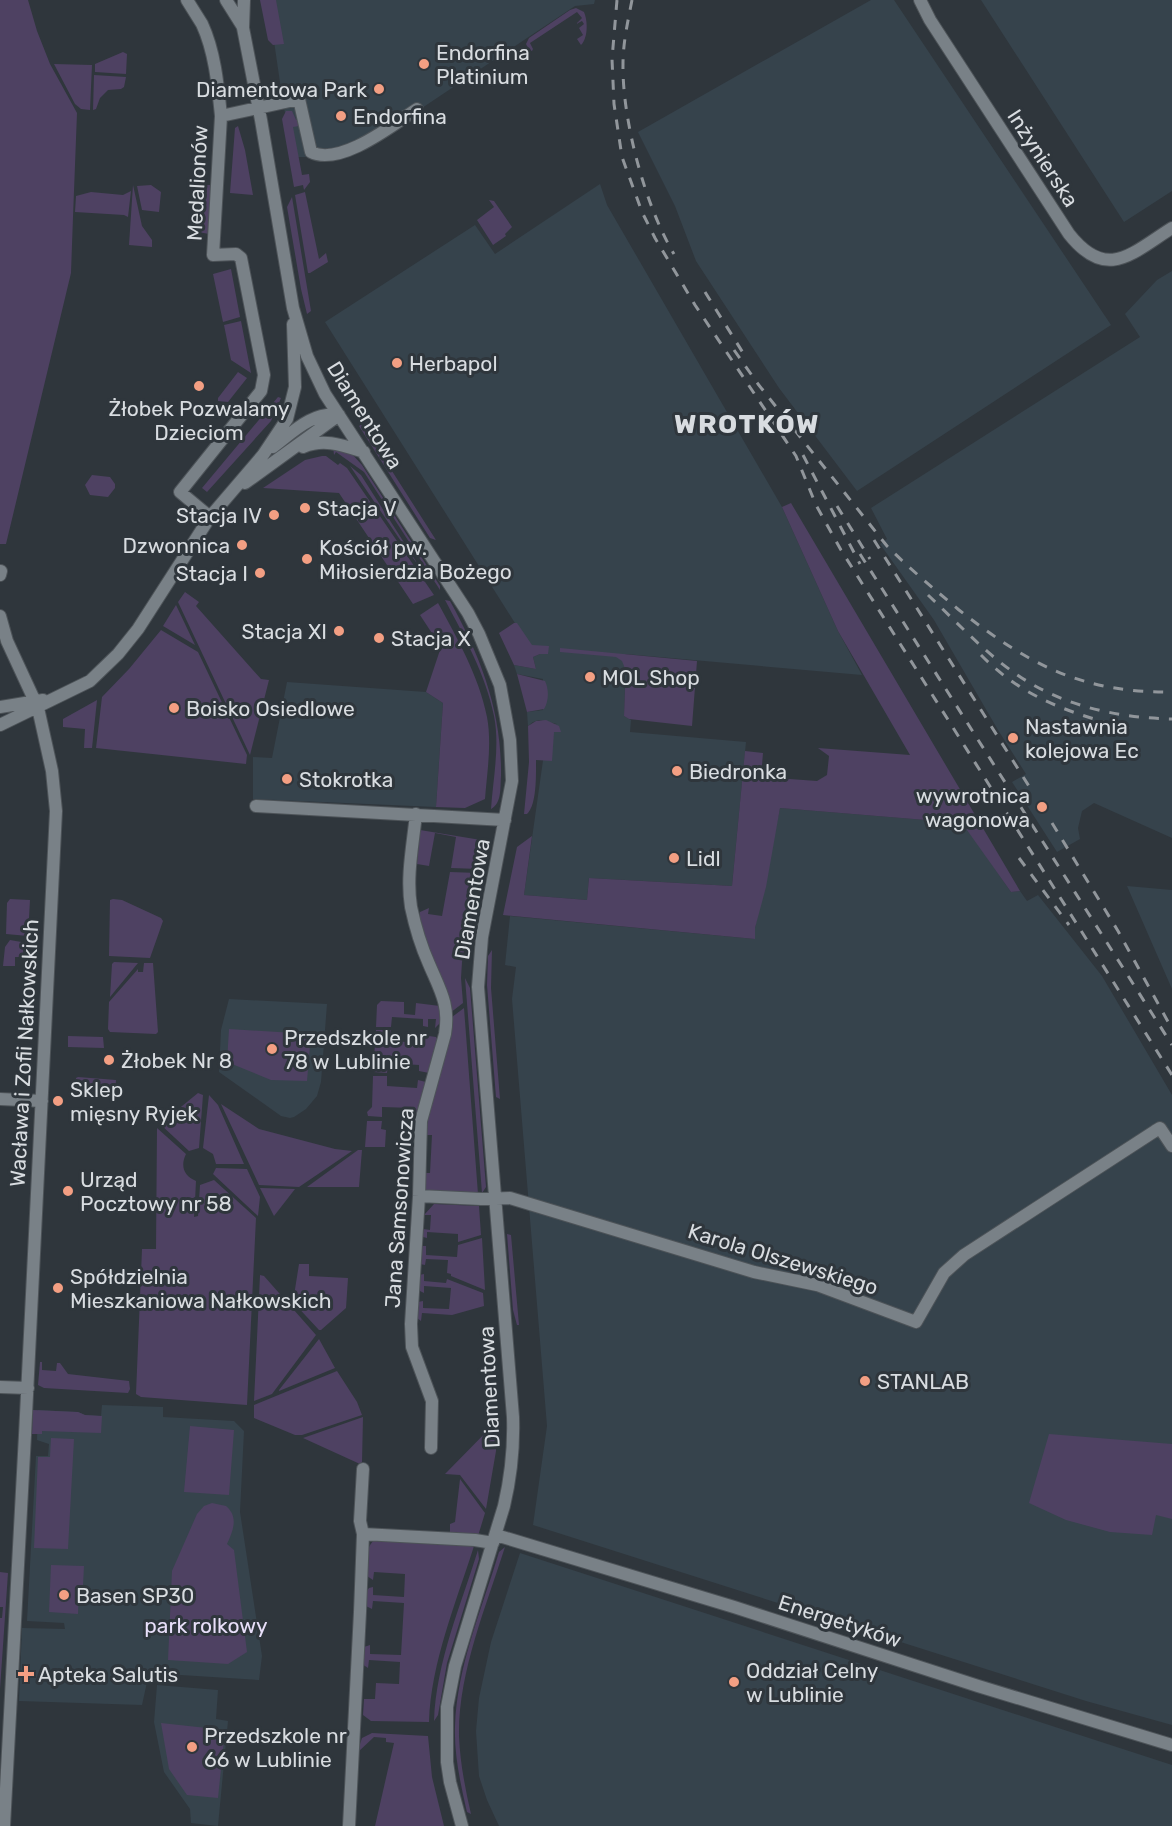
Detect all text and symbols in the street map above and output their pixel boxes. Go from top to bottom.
place label: Endorfina Platinium [436,40,530,89]
marker: Endorfina Platinium [417,57,431,71]
place label: Diamentowa Park [196,77,367,102]
marker: Diamentowa Park [372,82,386,96]
place label: Endorfina [353,104,447,129]
street label: Inżynierska [1002,105,1084,211]
marker: Endorfina [334,109,348,123]
street label: Medalionów [181,124,213,242]
place label: Herbapol [409,351,498,376]
marker: Herbapol [390,356,404,370]
street label: Diamentowa [322,357,408,473]
marker: Żłobek Pozwalamy Dzieciom [192,379,206,393]
place label: Żłobek Pozwalamy Dzieciom [108,396,290,445]
district label: WROTKÓW [674,408,820,440]
place label: Stacja V [317,496,397,521]
marker: Stacja V [298,501,312,515]
place label: Stacja IV [176,503,262,528]
marker: Stacja IV [267,508,281,522]
place label: Dzwonnica [123,533,230,558]
place label: Kościół pw. Miłosierdzia Bożego [319,535,512,584]
marker: Dzwonnica [235,538,249,552]
marker: Kościół pw. Miłosierdzia Bożego [300,552,314,566]
place label: Stacja I [176,561,248,586]
marker: Stacja I [253,566,267,580]
place label: Stacja XI [241,619,327,644]
marker: Stacja XI [332,624,346,638]
place label: Stacja X [391,626,471,651]
marker: Stacja X [372,631,386,645]
place label: MOL Shop [602,665,700,690]
marker: MOL Shop [583,670,597,684]
place label: Boisko Osiedlowe [186,696,355,721]
marker: Boisko Osiedlowe [167,701,181,715]
place label: Nastawnia kolejowa Ec [1025,714,1139,763]
marker: Nastawnia kolejowa Ec [1006,731,1020,745]
place label: Biedronka [689,759,787,784]
marker: Biedronka [670,764,684,778]
place label: Stokrotka [299,767,393,792]
marker: Stokrotka [280,772,294,786]
place label: wywrotnica wagonowa [916,783,1030,832]
marker: wywrotnica wagonowa [1035,800,1049,814]
street label: Diamentowa [449,837,495,961]
place label: Lidl [686,846,721,871]
marker: Lidl [667,851,681,865]
street label: Wacława i Zofii Nałkowskich [5,919,43,1187]
place label: Przedszkole nr 78 w Lublinie [284,1025,427,1074]
marker: Przedszkole nr 78 w Lublinie [265,1042,279,1056]
place label: Żłobek Nr 8 [121,1048,232,1073]
marker: Żłobek Nr 8 [102,1053,116,1067]
place label: Sklep mięsny Ryjek [70,1077,198,1126]
marker: Sklep mięsny Ryjek [51,1094,65,1108]
street label: Jana Samsonowicza [380,1107,418,1309]
place label: Urząd Pocztowy nr 58 [80,1167,232,1216]
marker: Urząd Pocztowy nr 58 [61,1184,75,1198]
street label: Karola Olszewskiego [685,1218,881,1300]
place label: Spółdzielnia Mieszkaniowa Nałkowskich [70,1264,332,1313]
marker: Spółdzielnia Mieszkaniowa Nałkowskich [51,1281,65,1295]
street label: Diamentowa [473,1325,505,1449]
place label: STANLAB [877,1369,969,1394]
marker: STANLAB [858,1374,872,1388]
place label: Basen SP30 [76,1583,194,1608]
marker: Basen SP30 [57,1588,71,1602]
street label: Energetyków [775,1589,905,1653]
park label: park rolkowy [144,1613,268,1638]
place label: Oddział Celny w Lublinie [746,1658,879,1707]
place label: Apteka Salutis [38,1662,178,1687]
marker: Apteka Salutis [19,1667,33,1681]
marker: Oddział Celny w Lublinie [727,1675,741,1689]
place label: Przedszkole nr 66 w Lublinie [204,1723,347,1772]
marker: Przedszkole nr 66 w Lublinie [185,1740,199,1754]

